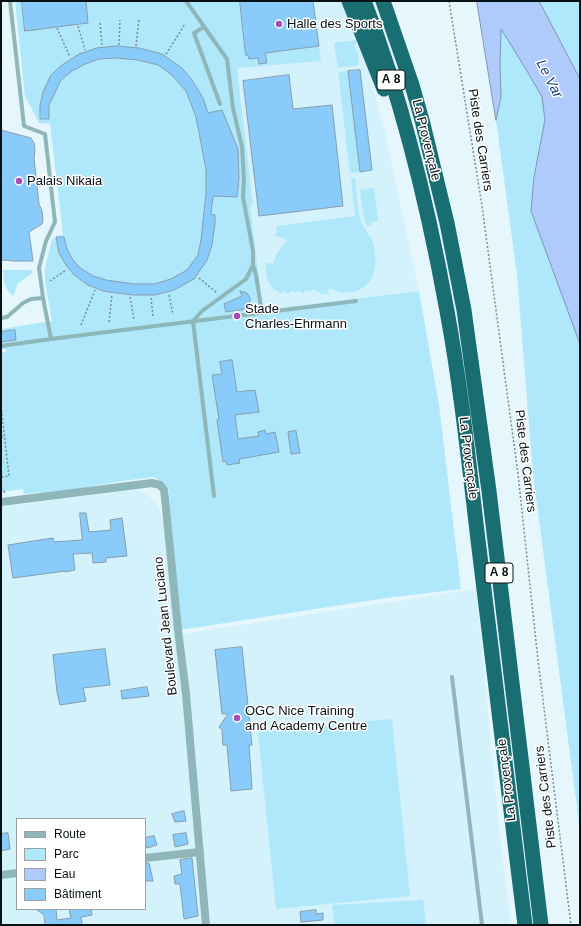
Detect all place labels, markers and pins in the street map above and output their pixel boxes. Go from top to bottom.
place label: Halle des Sports [287,16,382,32]
marker: Halle des Sports [274,19,284,29]
place label: Palais Nikaia [27,173,102,189]
marker: Palais Nikaia [14,176,24,186]
place label: Stade Charles-Ehrmann [245,301,347,332]
marker: Stade Charles-Ehrmann [232,311,242,321]
place label: OGC Nice Training and Academy Centre [245,703,367,734]
marker: OGC Nice Training and Academy Centre [232,713,242,723]

